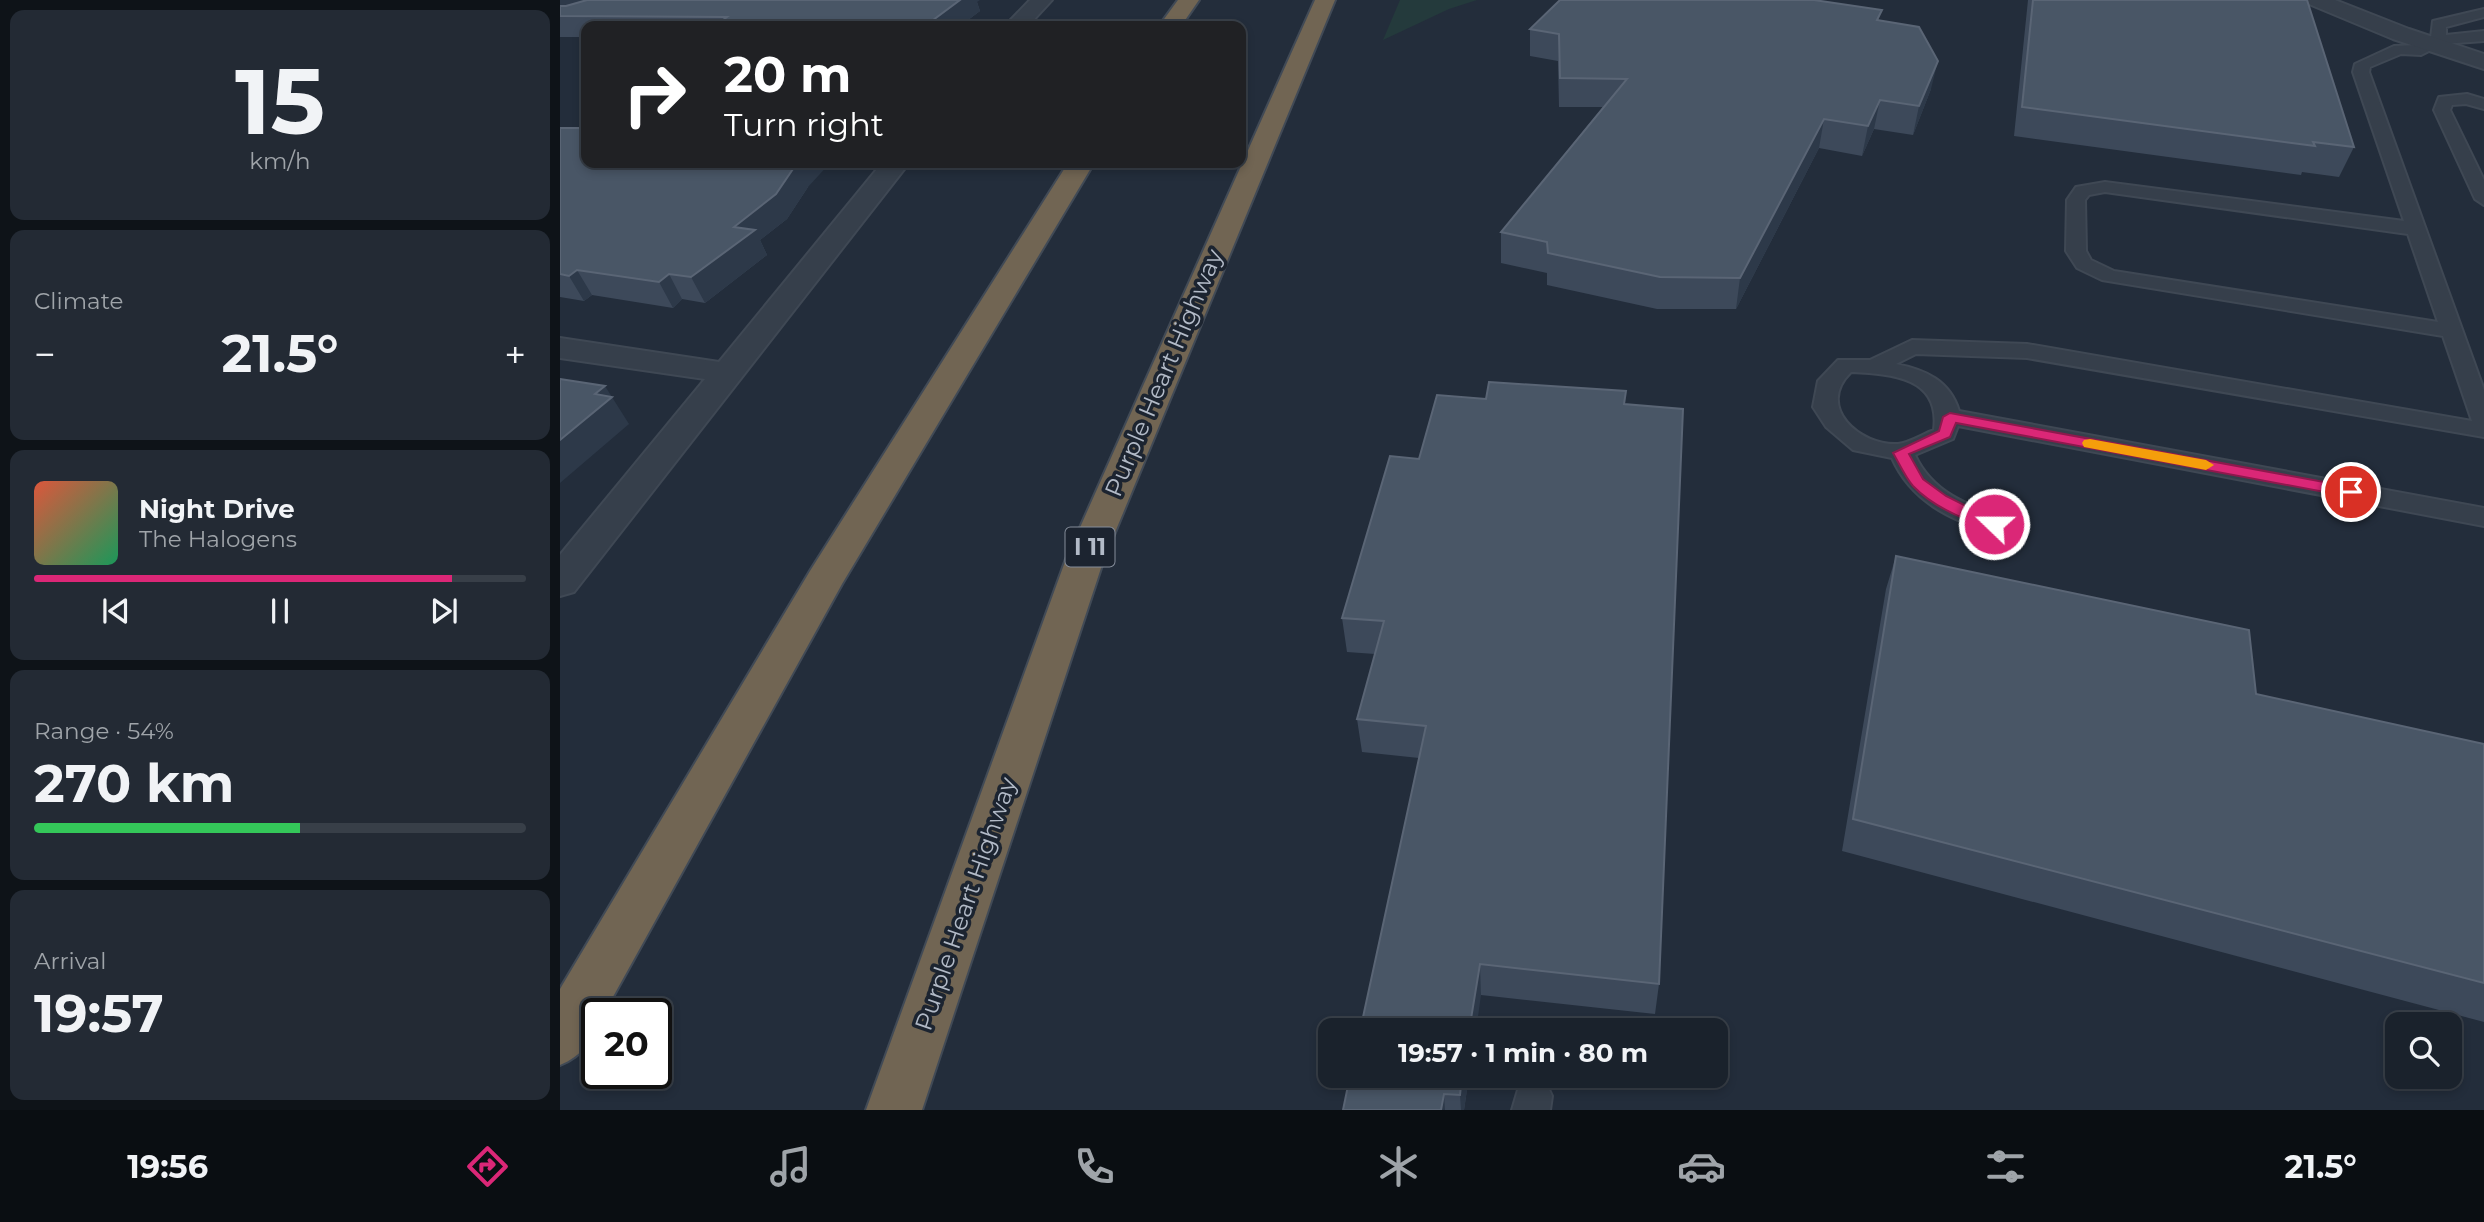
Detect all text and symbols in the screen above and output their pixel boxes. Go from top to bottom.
text: 20 m [724,45,851,104]
text: 15 [235,46,325,157]
icon: right [609,49,700,140]
text: Turn right [724,105,884,144]
text: km/h [249,147,311,175]
street label: Purple Heart Highway [1098,245,1229,501]
text: Climate [34,287,123,315]
text: 21.5° [221,322,339,385]
text: − [34,331,56,378]
text: + [504,331,526,378]
pin [2321,462,2381,522]
icon: arrive [2332,473,2370,511]
position arrow [1957,487,2031,561]
text: Night Drive [139,493,295,525]
text: The Halogens [139,525,297,553]
road number: I 11 [1065,527,1114,566]
icon: previous [97,592,135,630]
icon: pause [261,592,299,630]
icon: next [425,592,463,630]
text: Range · 54% [34,717,174,745]
text: 270 km [34,752,234,815]
street label: Purple Heart Highway [909,773,1023,1034]
text: Arrival [34,947,107,975]
text: 19:57 [34,982,164,1045]
speed limit sign: 20 [581,998,672,1089]
map controls [2385,1012,2462,1089]
button: search [2385,1012,2462,1089]
text: 19:57 · 1 min · 80 m [1398,1037,1648,1069]
icon: directions [463,1142,512,1191]
icon: music [766,1142,815,1191]
icon: phone [1070,1142,1119,1191]
icon: climate [1374,1142,1423,1191]
icon: car [1677,1142,1726,1191]
icon: filters [1981,1142,2030,1191]
text: 19:56 [127,1147,208,1186]
text: 21.5° [2285,1147,2357,1186]

